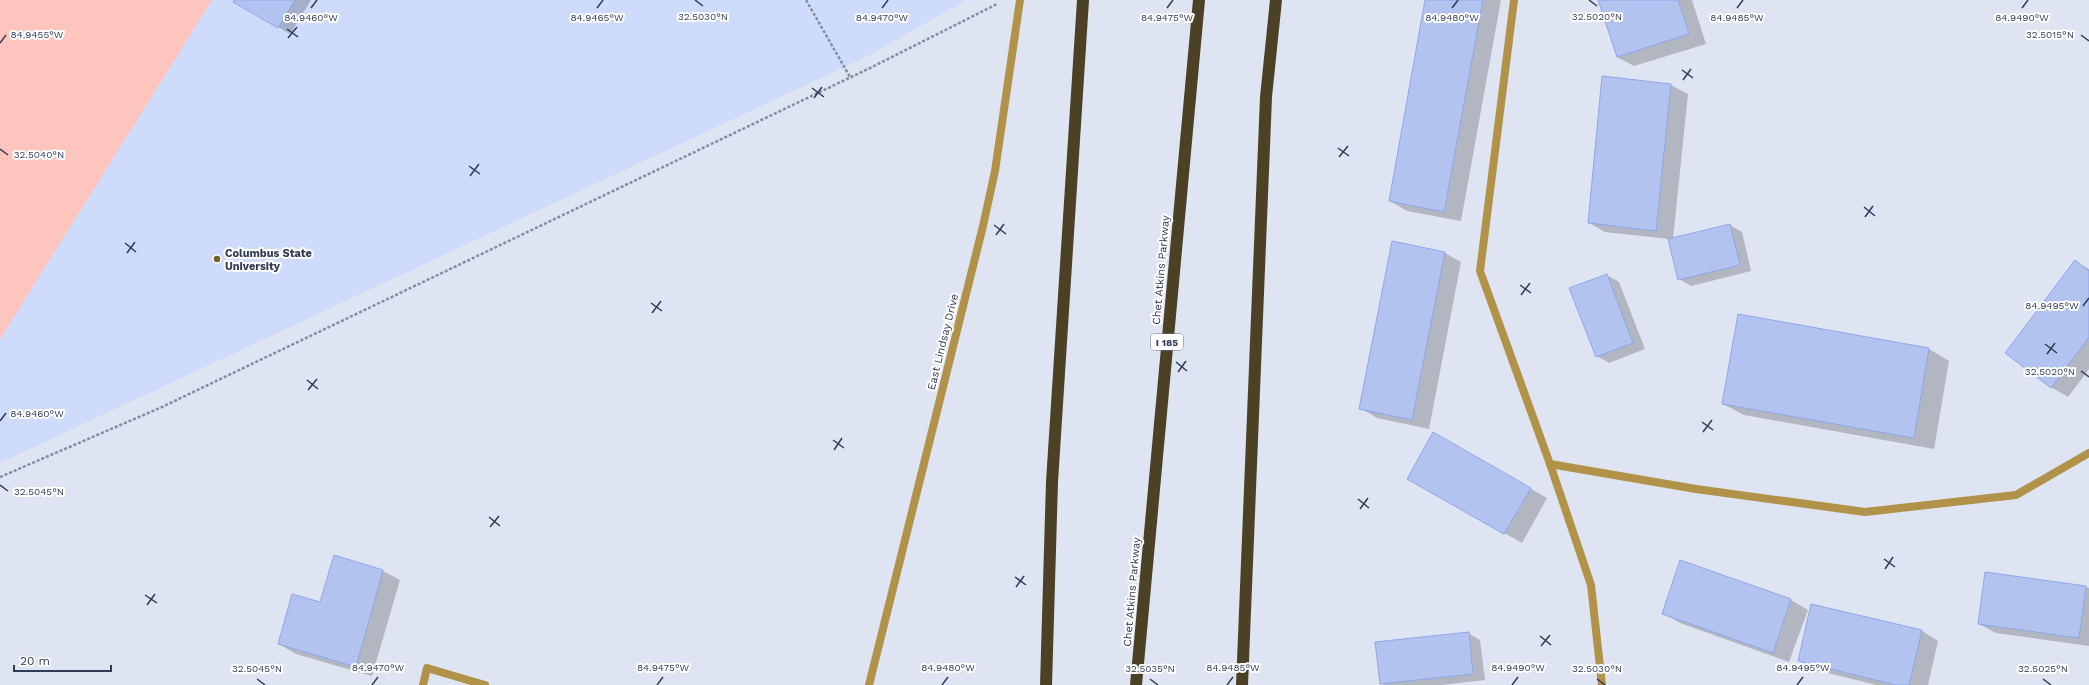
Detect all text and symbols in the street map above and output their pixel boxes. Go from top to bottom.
text: 32.5030°N [678,11,728,22]
text: 32.5020°N [1572,11,1622,22]
text: 84.9460°W [284,12,338,23]
text: 84.9465°W [570,12,624,23]
text: 84.9470°W [856,12,909,23]
text: 84.9475°W [1141,12,1194,23]
text: 84.9480°W [1425,12,1479,23]
text: 84.9485°W [1710,12,1764,23]
text: 84.9490°W [1995,12,2049,23]
text: 84.9455°W [11,29,64,40]
text: 32.5015°N [2026,29,2074,40]
text: 32.5040°N [14,149,64,160]
street label: Chet Atkins Parkway [1150,214,1172,325]
place label: Columbus State University [225,247,312,273]
marker: Columbus State University [212,254,222,264]
street label: East Lindsay Drive [925,292,961,392]
text: 84.9495°W [2025,300,2079,311]
road number: I 185 [1151,334,1183,350]
text: 32.5020°N [2025,366,2075,377]
text: 84.9460°W [10,408,64,419]
text: 32.5045°N [14,486,64,497]
street label: Chet Atkins Parkway [1121,536,1143,647]
scale bar [14,647,111,673]
text: 20 m [20,654,50,668]
text: 84.9470°W [352,662,405,673]
text: 84.9475°W [637,662,690,673]
text: 84.9480°W [921,662,975,673]
text: 84.9485°W [1206,662,1260,673]
text: 84.9490°W [1491,662,1545,673]
text: 84.9495°W [1776,662,1830,673]
text: 32.5045°N [232,663,282,674]
text: 32.5035°N [1125,663,1175,674]
text: 32.5030°N [1572,663,1622,674]
text: 32.5025°N [2018,663,2068,674]

